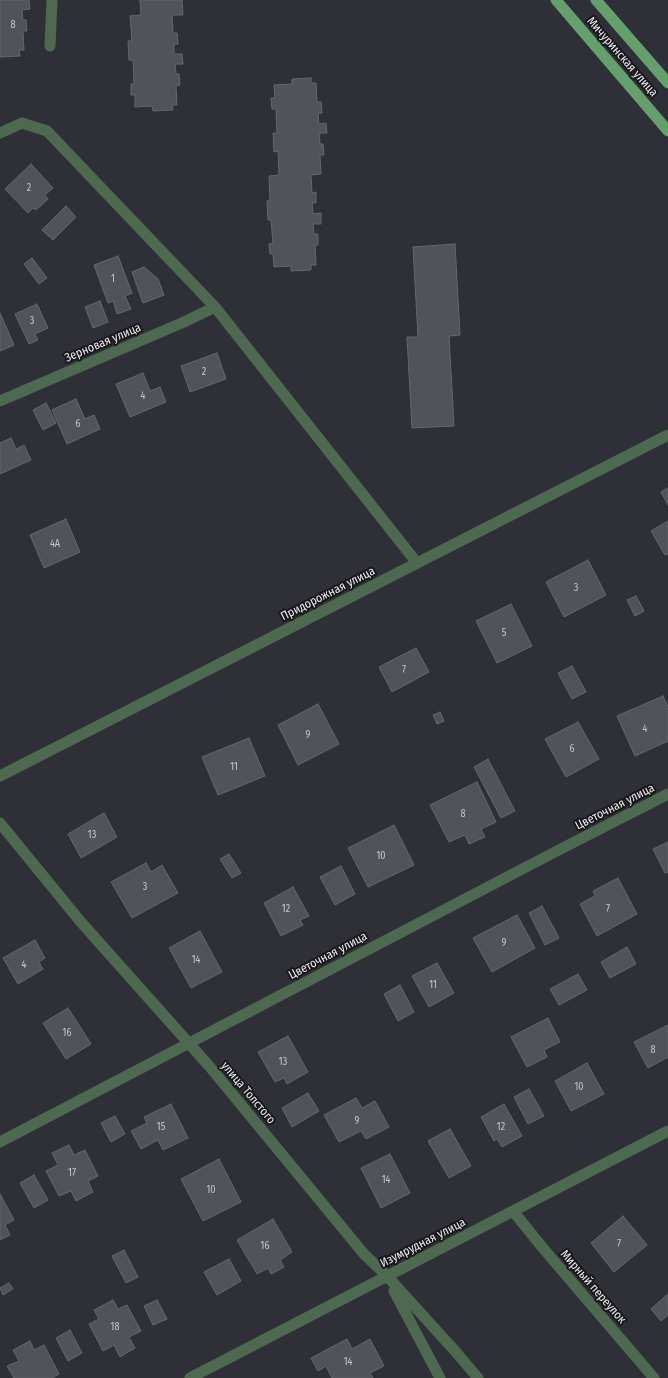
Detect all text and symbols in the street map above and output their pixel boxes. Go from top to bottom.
street label: Мичуринская улица [584,14,660,100]
house number: 8 [11,19,15,31]
house number: 2 [27,182,31,194]
house number: 1 [111,273,115,285]
house number: 3 [30,315,34,327]
street label: Зерновая улица [63,320,143,366]
house number: 2 [202,366,206,378]
house number: 4 [141,390,145,402]
house number: 6 [76,418,80,430]
house number: 4А [50,538,60,550]
street label: Придорожная улица [278,564,378,624]
house number: 3 [574,582,578,594]
house number: 5 [502,627,506,639]
house number: 7 [402,664,406,676]
house number: 4 [643,723,647,735]
house number: 9 [306,729,310,741]
house number: 6 [570,743,574,755]
house number: 11 [230,761,238,773]
street label: Цветочная улица [573,781,657,833]
house number: 8 [461,808,465,820]
house number: 13 [88,829,96,841]
house number: 10 [376,850,386,862]
house number: 3 [143,881,147,893]
house number: 12 [282,903,290,915]
house number: 7 [606,903,610,915]
street label: Цветочная улица [286,929,370,983]
house number: 9 [502,937,506,949]
house number: 14 [192,954,200,966]
house number: 4 [22,959,26,971]
house number: 11 [429,979,437,991]
house number: 16 [63,1027,71,1039]
house number: 8 [651,1044,655,1056]
house number: 13 [279,1056,287,1068]
street label: улица Толстого [218,1059,278,1127]
house number: 10 [574,1081,584,1093]
house number: 9 [355,1115,359,1127]
house number: 15 [157,1121,165,1133]
house number: 12 [497,1121,505,1133]
house number: 17 [68,1167,76,1179]
house number: 14 [382,1174,390,1186]
house number: 10 [206,1184,216,1196]
street label: Изумрудная улица [378,1215,468,1271]
house number: 7 [617,1238,621,1250]
house number: 16 [261,1240,269,1252]
street label: Мирный переулок [557,1247,629,1327]
house number: 18 [111,1321,119,1333]
house number: 14 [344,1356,352,1368]

